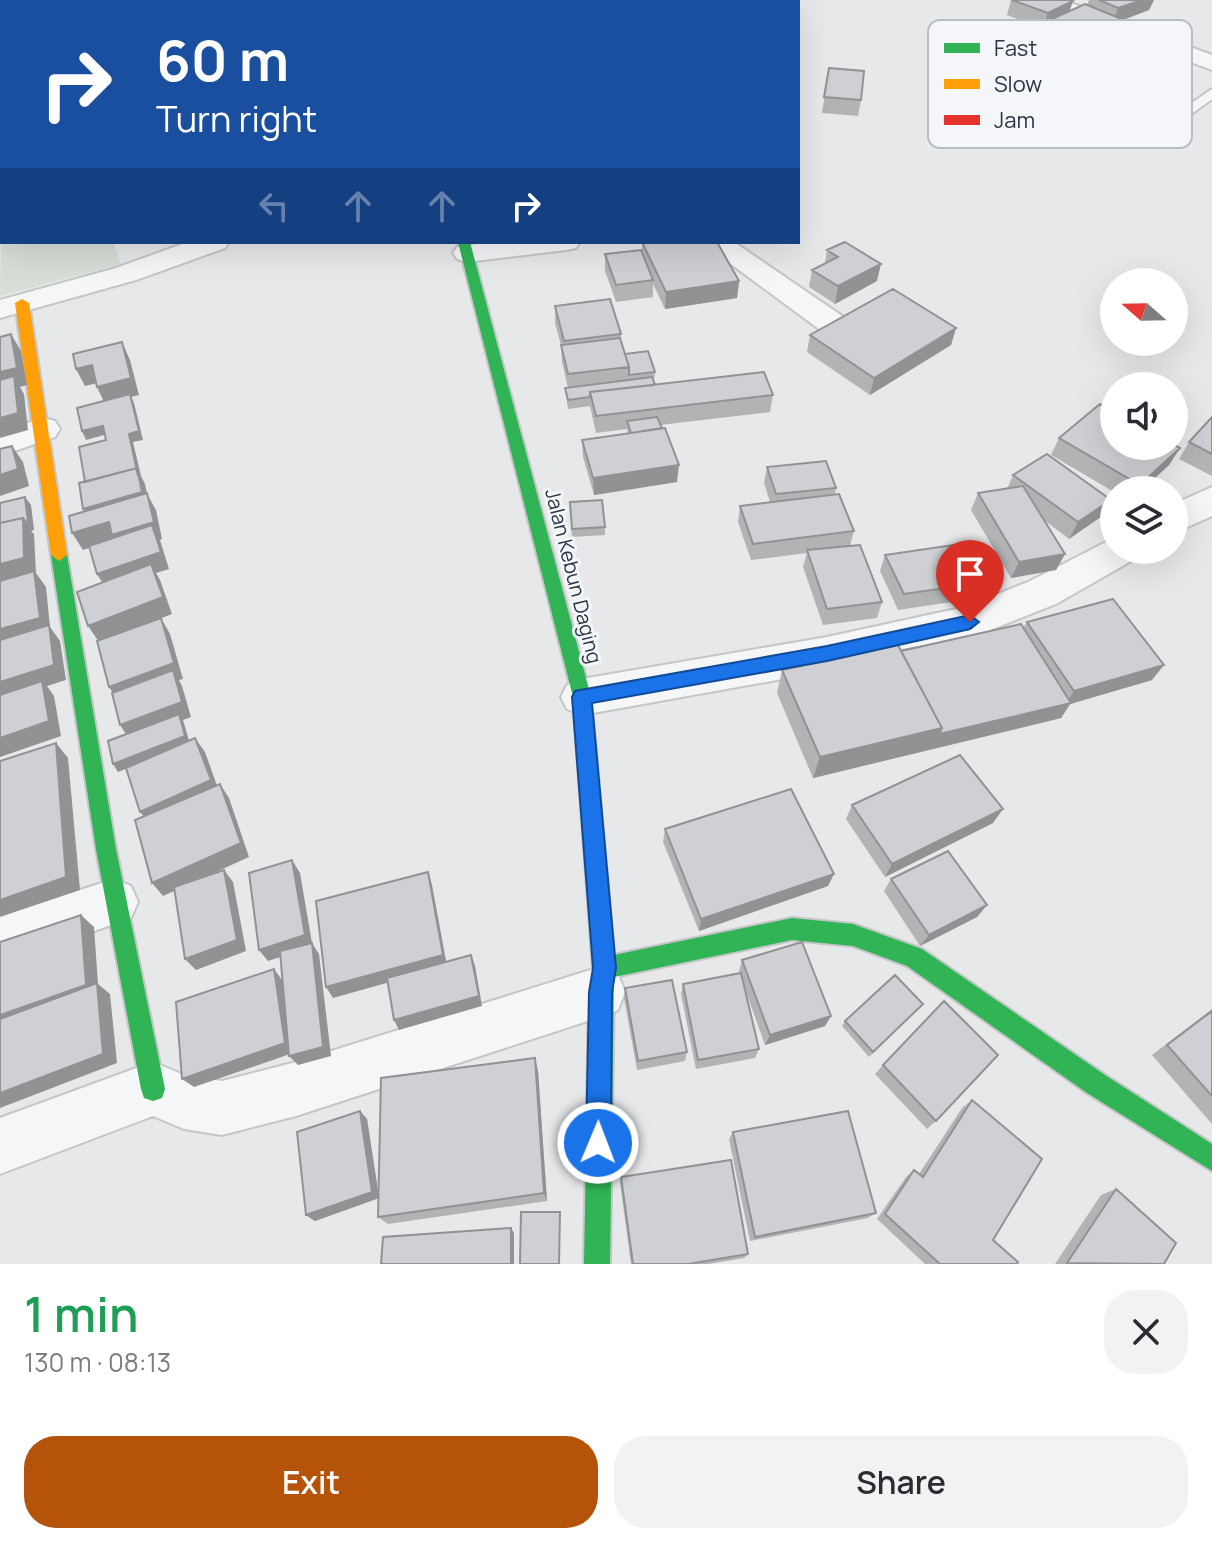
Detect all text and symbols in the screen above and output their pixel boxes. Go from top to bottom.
legend [928,20,1192,148]
text: 60 m [156,21,289,98]
icon: right [24,32,128,136]
text: Fast [994,33,1037,63]
text: Slow [994,69,1042,99]
text: Turn right [156,94,317,143]
text: Jam [994,105,1035,135]
icon: left [252,184,296,228]
icon: ahead [336,184,380,228]
icon: ahead [420,184,464,228]
icon: right [504,184,548,228]
north arrow [1100,268,1188,356]
map controls [1100,268,1188,564]
button: sound [1100,372,1188,460]
button: layers [1100,476,1188,564]
street label: Jalan Kebun Daging [539,486,609,666]
pin [936,540,1004,622]
icon: arrive [948,552,992,596]
position arrow [556,1101,640,1185]
text: 1 min [24,1281,138,1346]
button: close [1104,1290,1188,1374]
text: 130 m · 08:13 [24,1344,171,1380]
button: Exit [24,1436,598,1528]
button: Share [614,1436,1188,1528]

